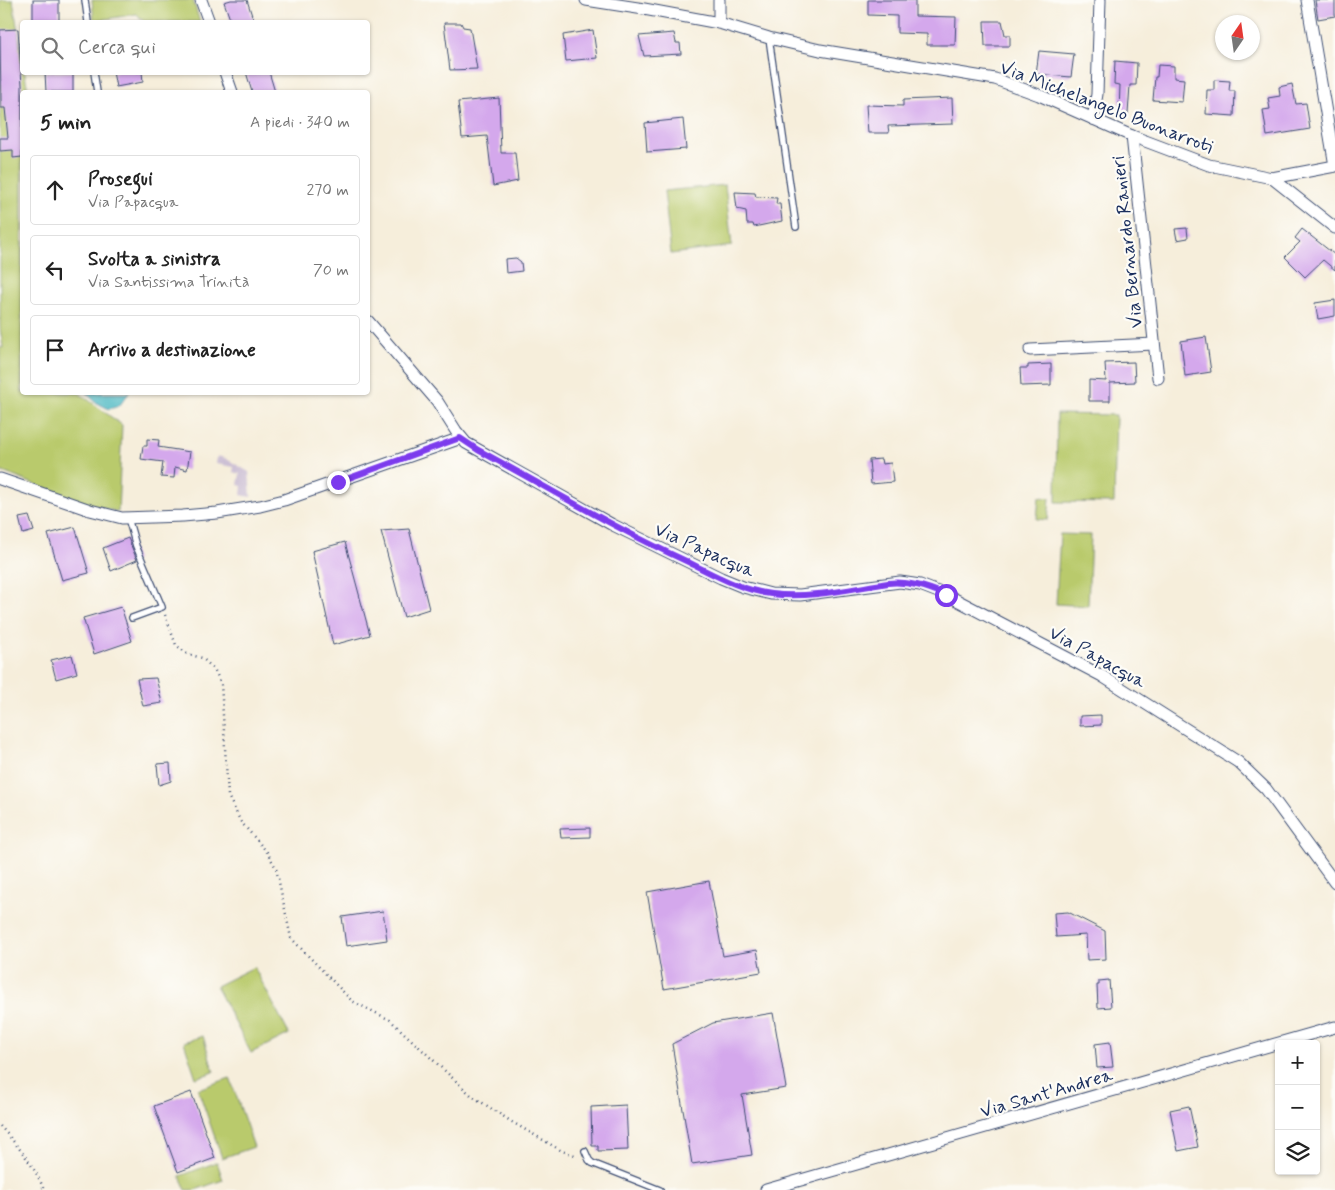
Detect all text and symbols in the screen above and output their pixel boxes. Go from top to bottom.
north arrow [1215,15,1260,60]
search box [20,20,370,75]
icon: search [38,34,66,62]
text: Cerca qui [78,35,156,60]
street label: Via Michelangelo Buonarroti [995,55,1217,162]
text: 5 min [40,109,92,137]
text: A piedi · 340 m [250,112,350,133]
street label: Via Bernardo Ranieri [1106,154,1149,329]
text: Prosegui [88,167,153,192]
icon: ahead [41,176,69,204]
text: 270 m [306,180,349,201]
text: Via Papacqua [88,192,178,213]
text: Svolta a sinistra [88,247,221,272]
icon: left [41,256,69,284]
text: 70 m [313,260,349,281]
text: Via Santissima Trinità [88,272,250,293]
icon: arrive [41,336,69,364]
text: Arrivo a destinazione [88,338,256,363]
route end [327,471,350,494]
street label: Via Papacqua [650,517,759,584]
route start [935,584,958,607]
street label: Via Papacqua [1044,620,1151,695]
map controls [1275,1040,1320,1175]
button: + [1275,1040,1320,1085]
street label: Via Sant'Andrea [977,1062,1116,1124]
button: − [1275,1085,1320,1130]
button: layers [1275,1130,1320,1175]

